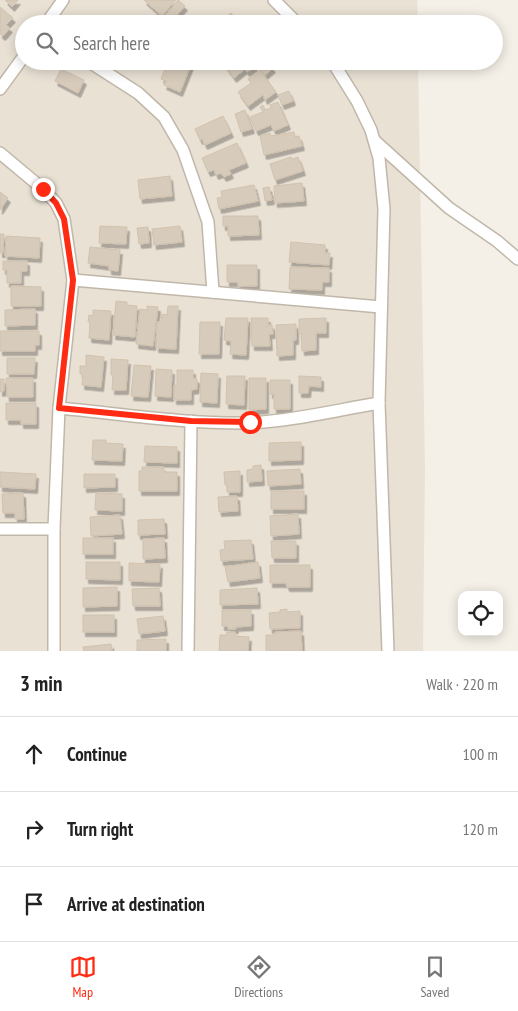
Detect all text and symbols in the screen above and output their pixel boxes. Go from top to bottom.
search box [15,15,503,70]
icon: search [33,29,61,57]
text: Search here [73,31,150,55]
route end [32,178,55,201]
route start [239,411,262,434]
map controls [458,591,503,636]
button: locate [458,591,503,636]
text: 3 min [20,670,62,697]
text: Walk · 220 m [426,674,498,694]
icon: ahead [20,740,48,768]
text: Continue [67,742,127,766]
text: 100 m [463,744,498,764]
icon: right [20,815,48,843]
text: Turn right [67,817,133,841]
text: 120 m [463,819,498,839]
icon: arrive [20,890,48,918]
text: Arrive at destination [67,892,205,916]
tab: Map [69,953,97,1001]
tab: Directions [234,953,283,1001]
tab: Saved [420,953,449,1001]

